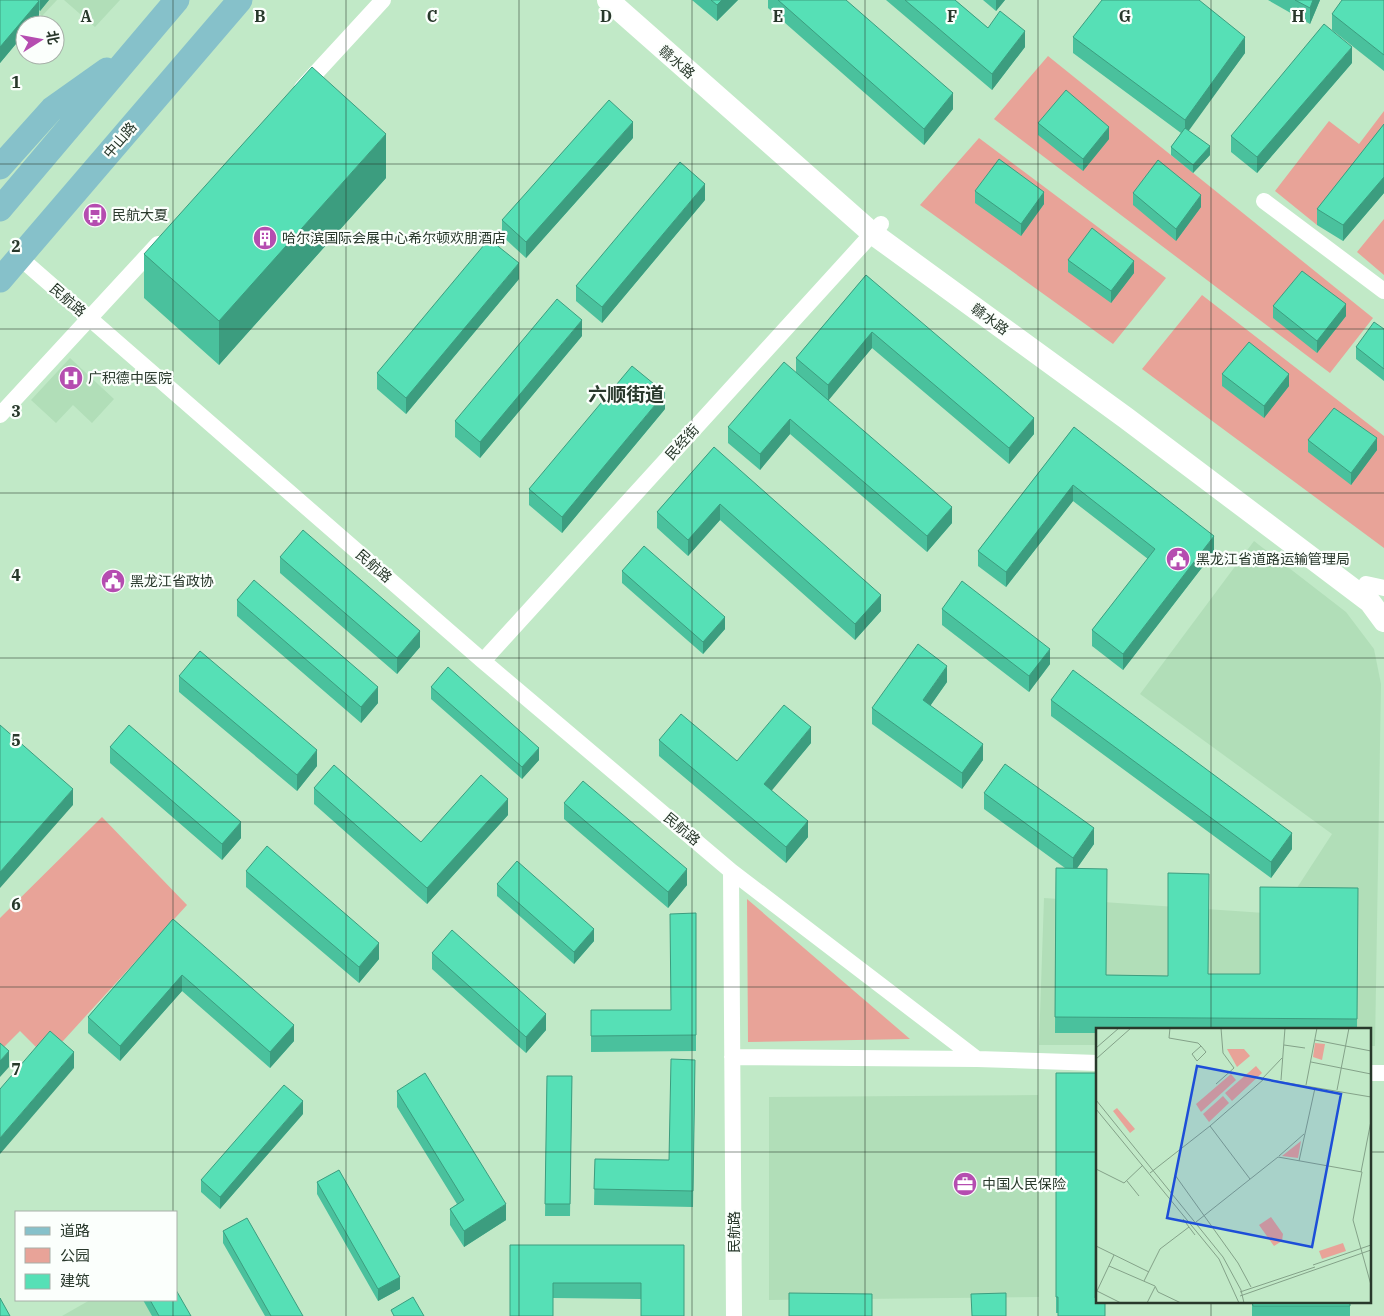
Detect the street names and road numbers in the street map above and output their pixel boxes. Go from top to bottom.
street label: 赣水路 [655,41,699,83]
street label: 中山路 [99,118,141,162]
street label: 民航路 [46,279,90,321]
street label: 赣水路 [968,299,1012,339]
street label: 民经街 [661,420,703,464]
street label: 民航路 [352,545,396,587]
street label: 民航路 [660,809,704,849]
street label: 民航路 [725,1211,743,1253]

